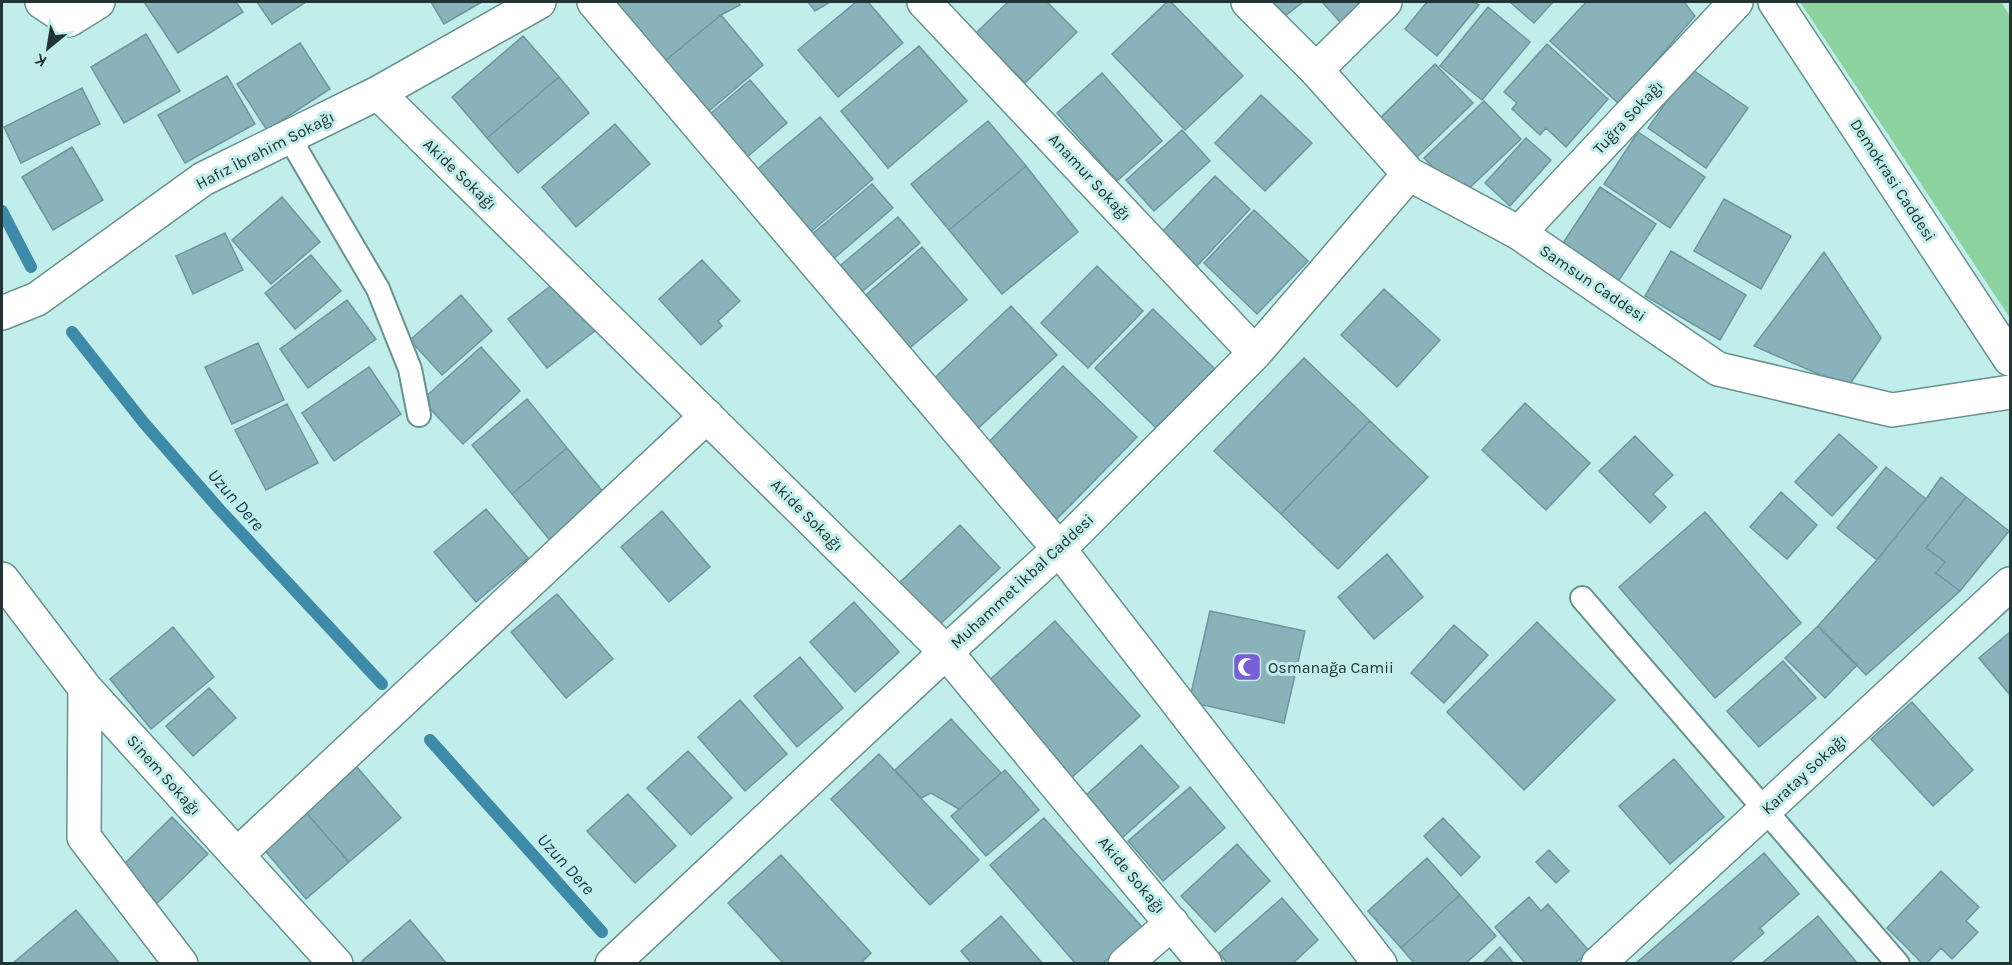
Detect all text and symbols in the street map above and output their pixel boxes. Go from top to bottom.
north arrow [18,18,78,78]
text: K [31,49,50,71]
street label: Tuğra Sokağı [1589,76,1667,158]
street label: Hafız İbrahim Sokağı [193,107,337,193]
street label: Demokrasi Caddesi [1846,115,1940,245]
street label: Anamur Sokağı [1045,130,1135,224]
street label: Akide Sokağı [419,134,501,214]
street label: Samsun Caddesi [1536,240,1650,326]
water label: Uzun Dere [203,464,269,536]
street label: Akide Sokağı [767,475,847,555]
street label: Muhammet İkbal Caddesi [947,510,1097,652]
mosque icon: Osmanağa Camii [1231,651,1263,683]
place label: Osmanağa Camii [1268,658,1394,677]
street label: Karatay Sokağı [1758,730,1850,818]
street label: Sinem Sokağı [123,731,205,819]
water label: Uzun Dere [533,829,599,899]
street label: Akide Sokağı [1094,833,1170,917]

